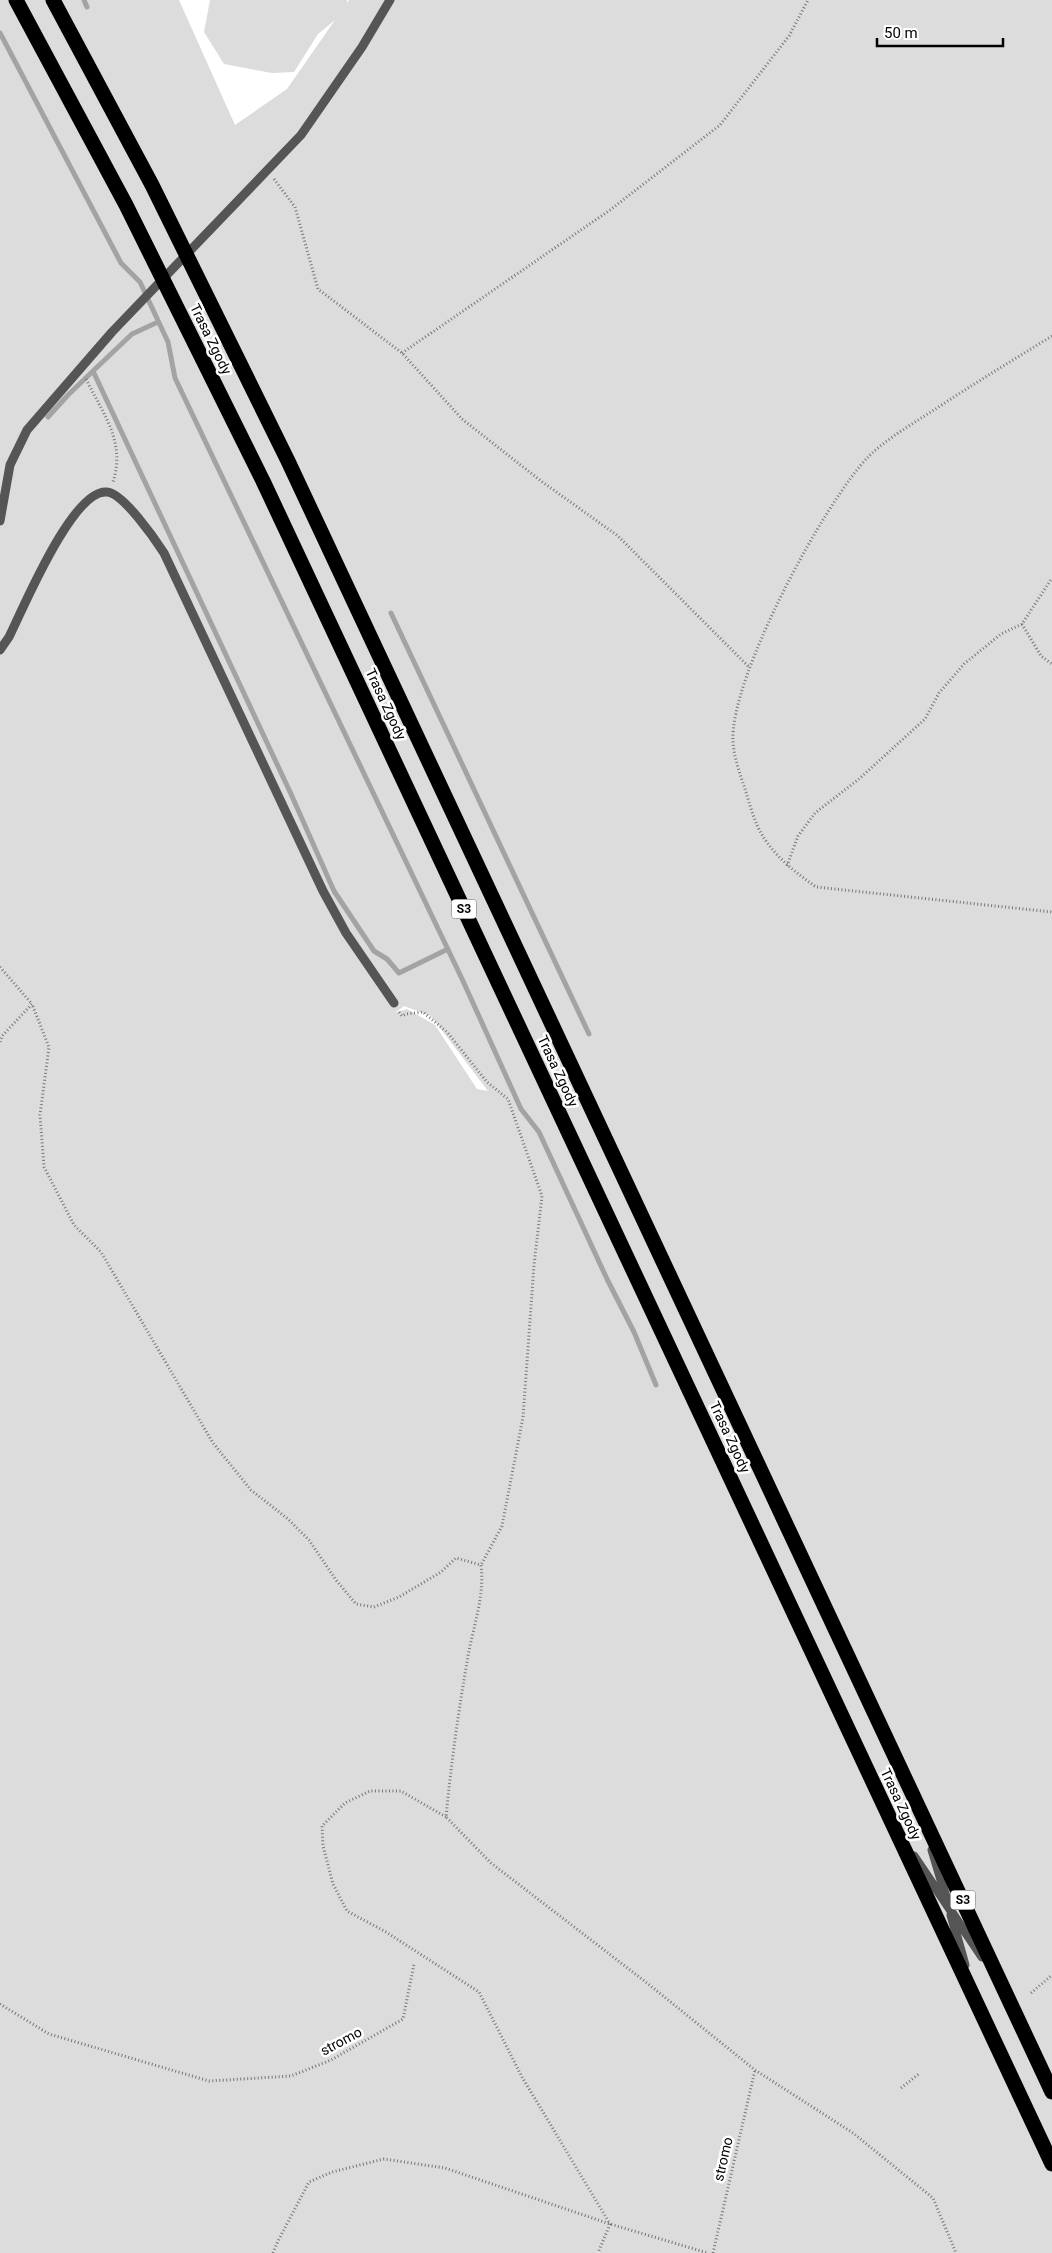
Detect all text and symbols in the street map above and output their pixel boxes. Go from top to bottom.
scale bar [877,15,1003,47]
text: 50 m [884,24,918,42]
street label: Trasa Zgody [187,301,235,377]
street label: Trasa Zgody [363,666,410,743]
road number: S3 [452,900,476,919]
street label: Trasa Zgody [535,1033,582,1110]
street label: Trasa Zgody [707,1399,754,1476]
street label: Trasa Zgody [878,1766,925,1843]
road number: S3 [950,1890,976,1910]
street label: stromo [318,2023,364,2059]
street label: stromo [710,2135,736,2183]

